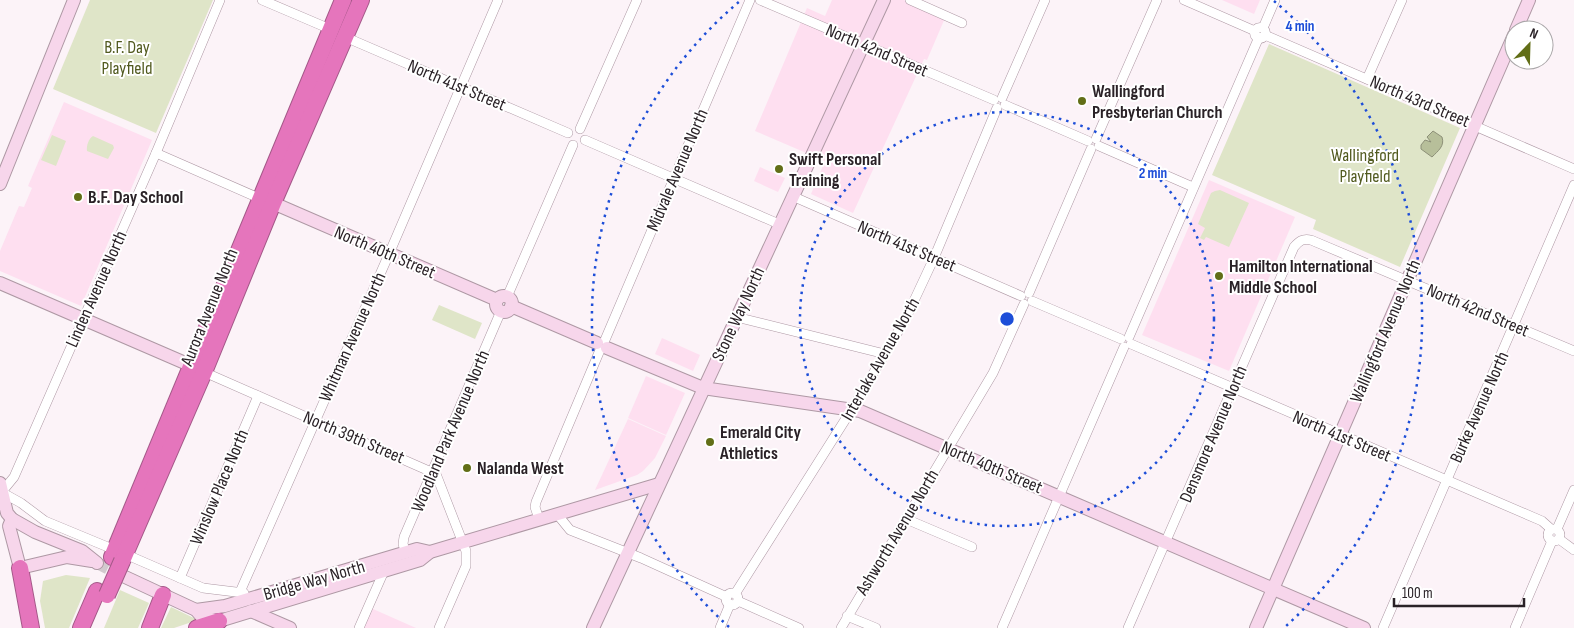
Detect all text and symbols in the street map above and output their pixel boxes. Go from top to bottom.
text: 4 min [1286,17,1314,36]
street label: North 42nd Street [822,19,932,82]
north arrow [1504,20,1554,70]
text: N [1527,24,1541,43]
park label: B.F. Day Playfield [102,37,152,79]
street label: North 41st Street [404,55,510,116]
street label: North 43rd Street [1367,71,1473,132]
place label: Wallingford Presbyterian Church [1092,81,1222,123]
marker: Wallingford Presbyterian Church [1076,95,1088,107]
street label: Midvale Avenue North [642,106,713,234]
park label: Wallingford Playfield [1331,145,1399,187]
place label: Swift Personal Training [789,149,881,191]
marker: Swift Personal Training [773,163,785,175]
text: 2 min [1139,164,1167,183]
place label: B.F. Day School [88,187,183,208]
marker: B.F. Day School [72,191,84,203]
street label: North 41st Street [854,216,960,277]
street label: North 40th Street [331,222,439,283]
street label: Linden Avenue North [61,228,131,351]
street label: Aurora Avenue North [176,246,242,370]
place label: Hamilton International Middle School [1229,256,1373,298]
street label: Wallingford Avenue North [1346,257,1425,406]
street label: Stone Way North [708,264,769,365]
street label: Whitman Avenue North [315,269,390,405]
marker: Hamilton International Middle School [1213,270,1225,282]
street label: North 42nd Street [1423,279,1533,342]
street label: Interlake Avenue North [837,294,924,424]
centre of rings [998,310,1016,328]
street label: Woodland Park Avenue North [407,347,494,515]
street label: Burke Avenue North [1446,348,1513,466]
street label: Densmore Avenue North [1175,363,1252,506]
street label: North 41st Street [1289,406,1395,467]
street label: North 39th Street [300,407,408,468]
place label: Emerald City Athletics [719,422,801,464]
street label: Winslow Place North [186,426,253,548]
marker: Emerald City Athletics [704,436,716,448]
street label: North 40th Street [938,437,1046,498]
place label: Nalanda West [477,458,564,479]
marker: Nalanda West [461,462,473,474]
street label: Ashworth Avenue North [851,466,943,600]
street label: Bridge Way North [261,556,367,605]
scale bar [1394,576,1524,608]
text: 100 m [1402,584,1433,603]

